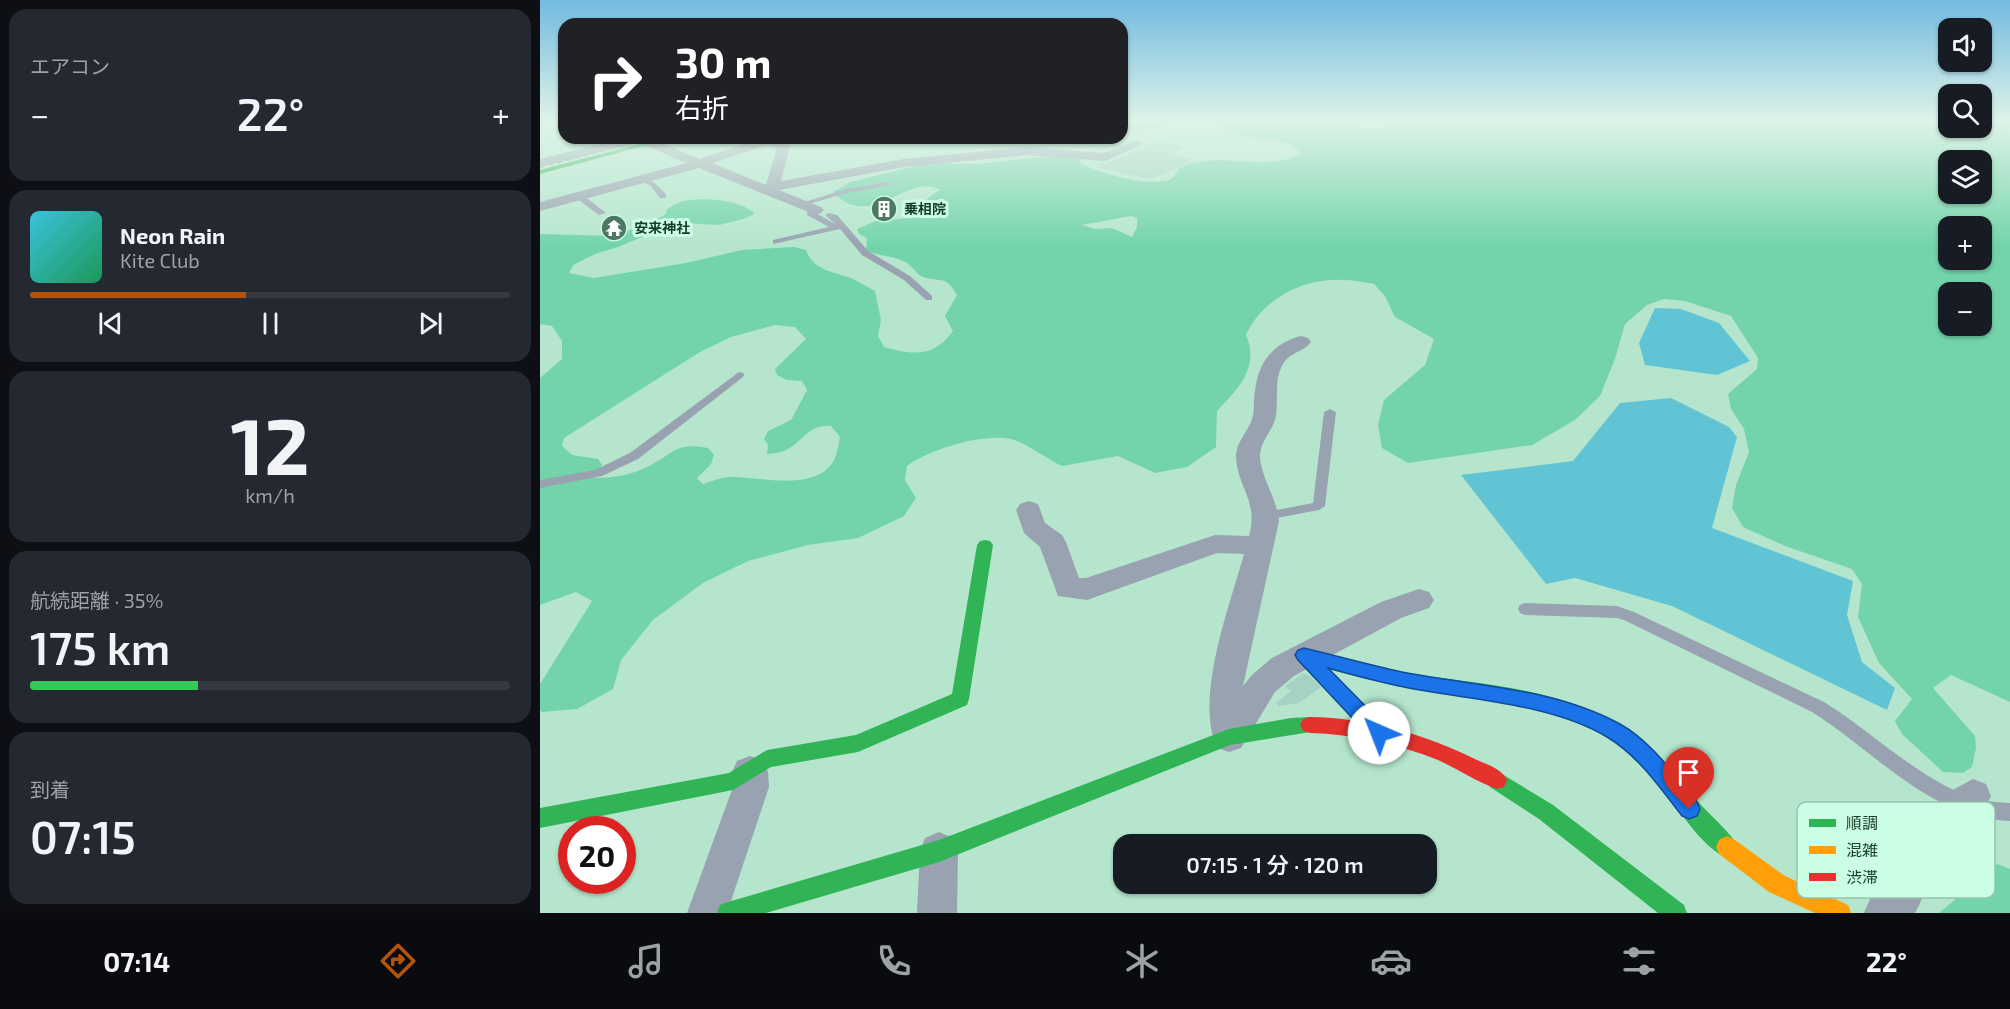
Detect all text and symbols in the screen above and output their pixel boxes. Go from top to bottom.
map controls [1938,18,1992,336]
button: sound [1938,18,1992,72]
text: 30 m [675,36,771,86]
icon: right [576,42,654,120]
text: エアコン [30,54,110,78]
button: search [1938,84,1992,138]
text: 22° [237,86,304,140]
text: 右折 [675,91,729,123]
text: − [30,94,49,134]
text: + [492,94,510,134]
button: layers [1938,150,1992,204]
building icon: 乗相院 [869,194,899,224]
place label: 乗相院 [904,200,946,217]
temple icon: 安来神社 [599,213,629,243]
button: + [1938,216,1992,270]
place label: 安来神社 [634,219,690,236]
text: Neon Rain [120,222,225,248]
text: Kite Club [120,248,200,272]
button: − [1938,282,1992,336]
icon: previous [94,307,127,340]
icon: pause [254,307,287,340]
icon: next [414,307,447,340]
text: 12 [230,397,310,491]
text: km/h [245,483,295,507]
text: 航続距離 · 35% [30,588,163,612]
text: 175 km [30,620,170,674]
position arrow [1347,701,1411,765]
pin [1663,747,1714,809]
icon: arrive [1672,756,1705,789]
text: 到着 [30,777,70,801]
legend [1797,802,1995,898]
text: 07:15 [30,809,136,863]
text: 順調 [1846,813,1878,832]
speed limit sign: 20 [558,816,636,894]
text: 混雑 [1846,840,1878,859]
text: 07:15 · 1 分 · 120 m [1186,851,1364,877]
text: 渋滞 [1846,867,1878,886]
icon: directions [377,940,419,982]
icon: music [625,940,667,982]
icon: phone [873,940,915,982]
icon: climate [1121,940,1163,982]
icon: car [1370,940,1412,982]
icon: filters [1618,940,1660,982]
text: 07:14 [103,945,170,977]
text: 22° [1866,945,1907,977]

